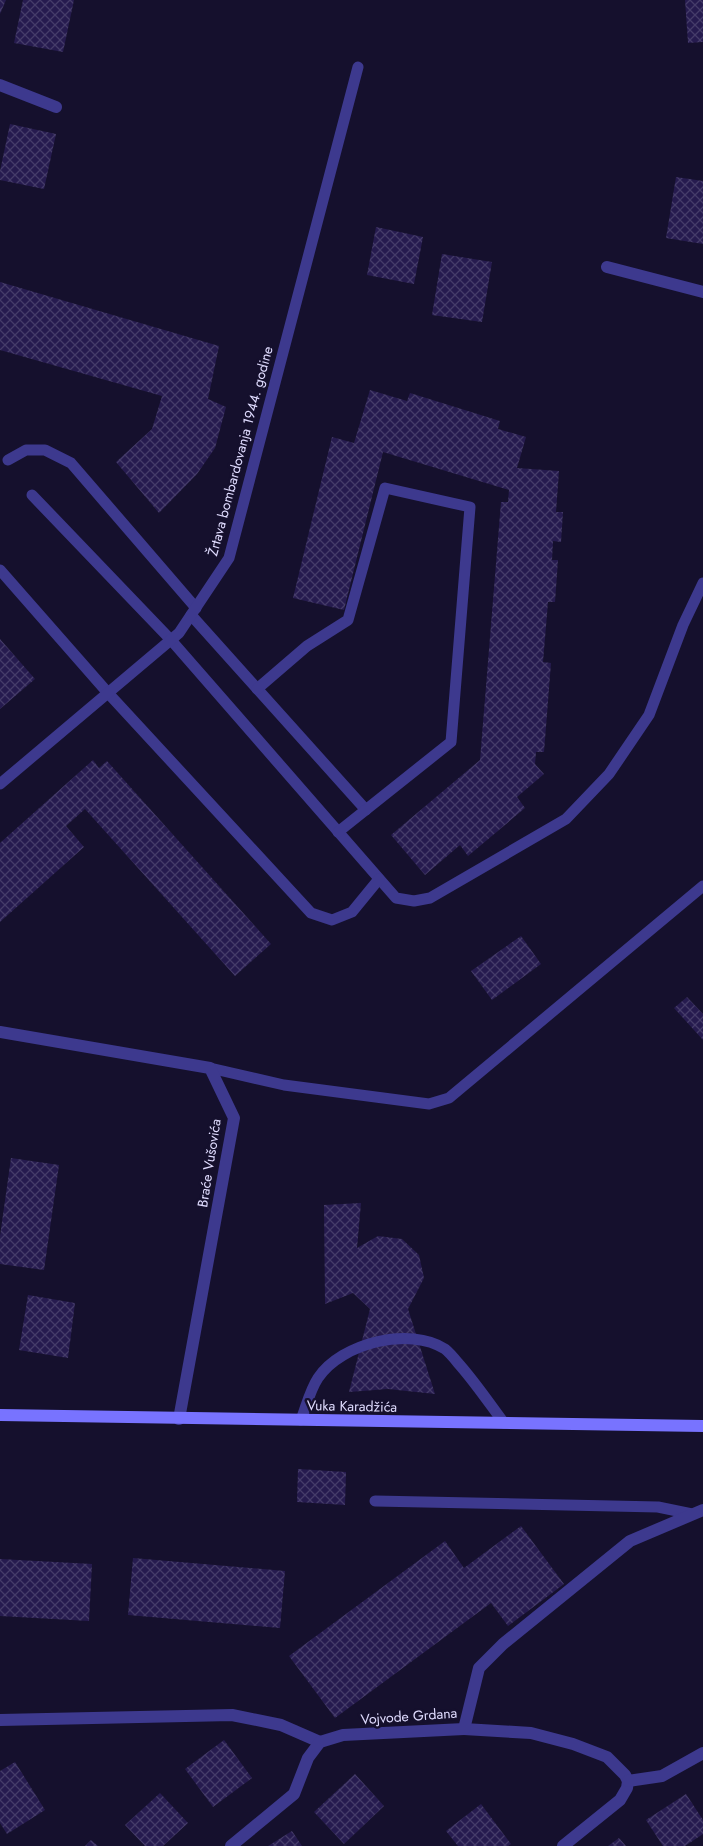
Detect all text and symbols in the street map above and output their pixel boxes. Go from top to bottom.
street label: Žrtava bombardovanja 1944. godine [202,344,278,558]
street label: Braće Vušovića [192,1117,226,1209]
street label: Vuka Karadžića [307,1395,397,1417]
street label: Vojvode Grdana [360,1703,458,1729]

